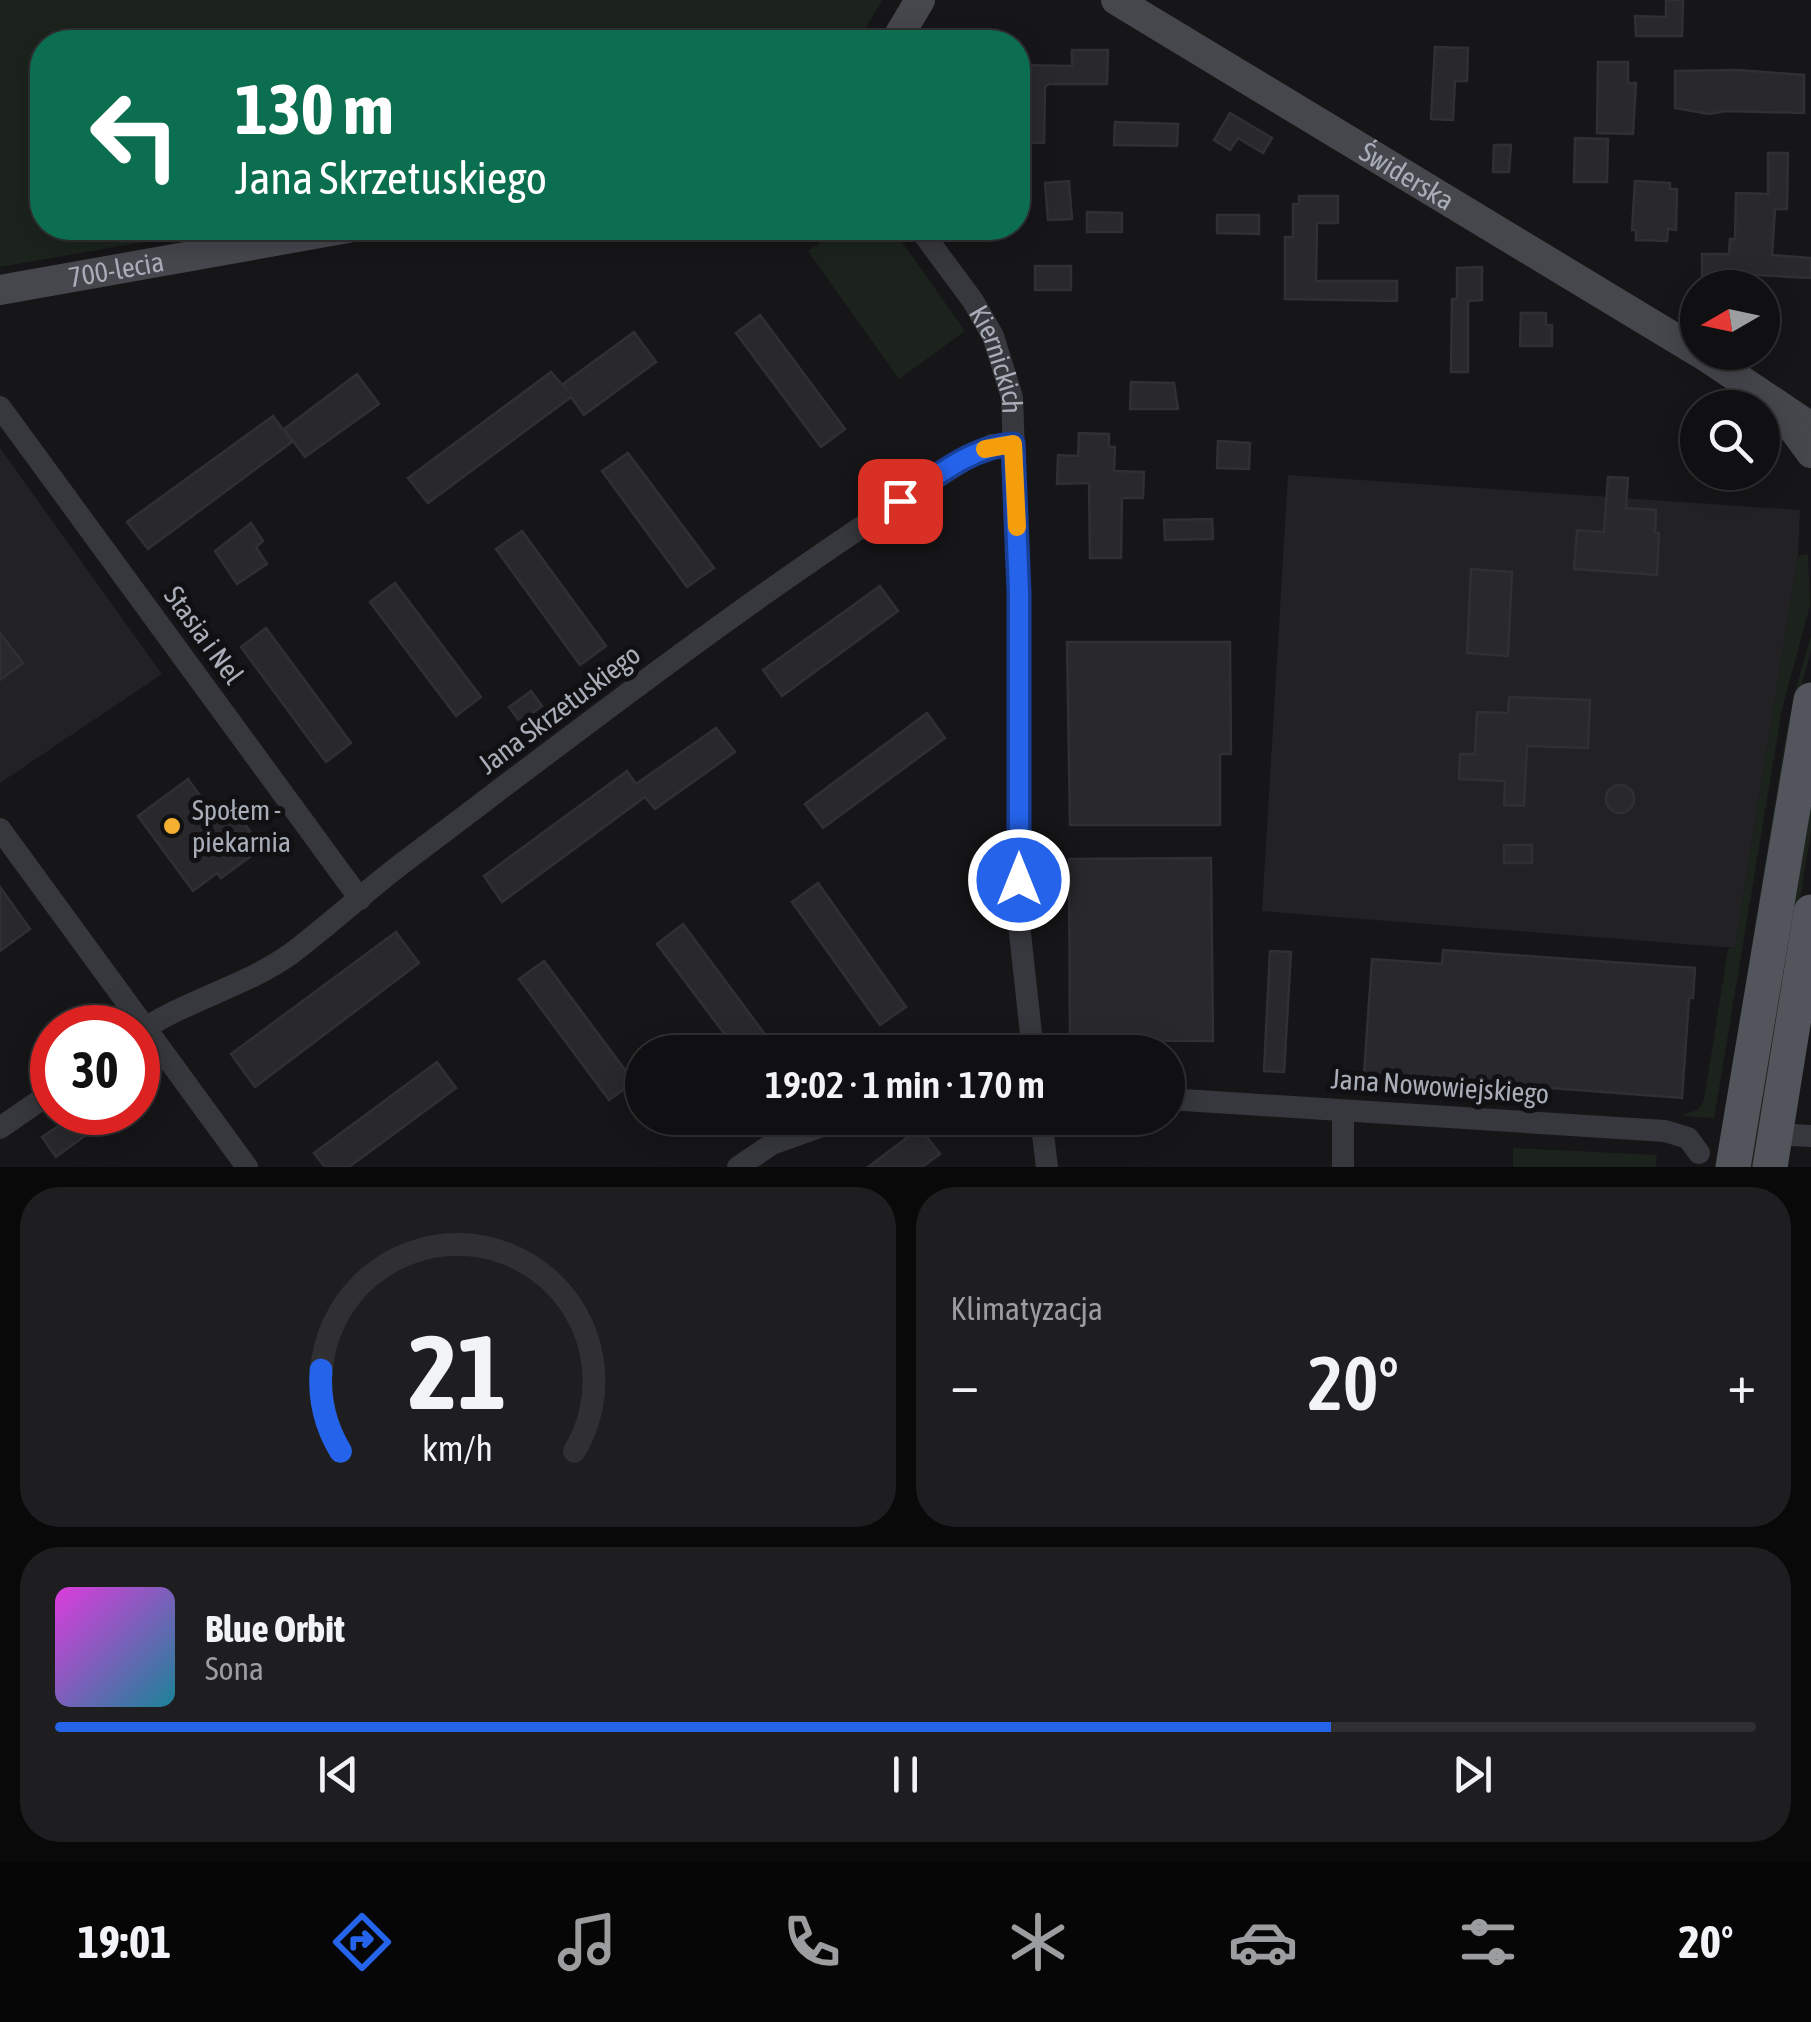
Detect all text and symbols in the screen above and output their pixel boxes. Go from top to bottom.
text: 130 m [235,69,394,149]
icon: left [70,70,200,200]
street label: Świderska [1354,135,1460,217]
text: Jana Skrzetuskiego [235,152,547,204]
street label: 700-lecia [66,245,166,293]
north arrow [1680,270,1780,370]
map controls [1680,270,1780,490]
street label: Kiernickich [963,300,1029,414]
button: search [1680,390,1780,490]
pin [858,459,943,544]
icon: arrive [873,474,928,529]
street label: Stasia i Nel [158,580,250,691]
street label: Jana Skrzetuskiego [472,638,646,780]
place label: Społem - piekarnia [192,794,291,858]
marker: Społem - piekarnia [161,815,183,837]
position arrow [967,828,1071,932]
speed limit sign: 30 [30,1005,160,1135]
street label: Jana Nowowiejskiego [1330,1062,1550,1110]
text: 19:02 · 1 min · 170 m [765,1063,1045,1106]
text: Klimatyzacja [951,1290,1103,1327]
text: 21 [409,1312,507,1431]
text: 20° [1308,1340,1399,1426]
text: − [951,1352,979,1415]
text: + [1727,1352,1756,1415]
text: km/h [422,1428,493,1469]
text: Blue Orbit [205,1607,345,1650]
text: Sona [205,1650,264,1687]
icon: previous [311,1747,366,1802]
icon: pause [878,1747,933,1802]
icon: next [1445,1747,1500,1802]
icon: directions [327,1907,397,1977]
icon: music [552,1907,622,1977]
icon: phone [777,1907,847,1977]
icon: climate [1003,1907,1073,1977]
icon: car [1228,1907,1298,1977]
icon: filters [1453,1907,1523,1977]
text: 19:01 [78,1916,171,1968]
text: 20° [1679,1916,1733,1968]

